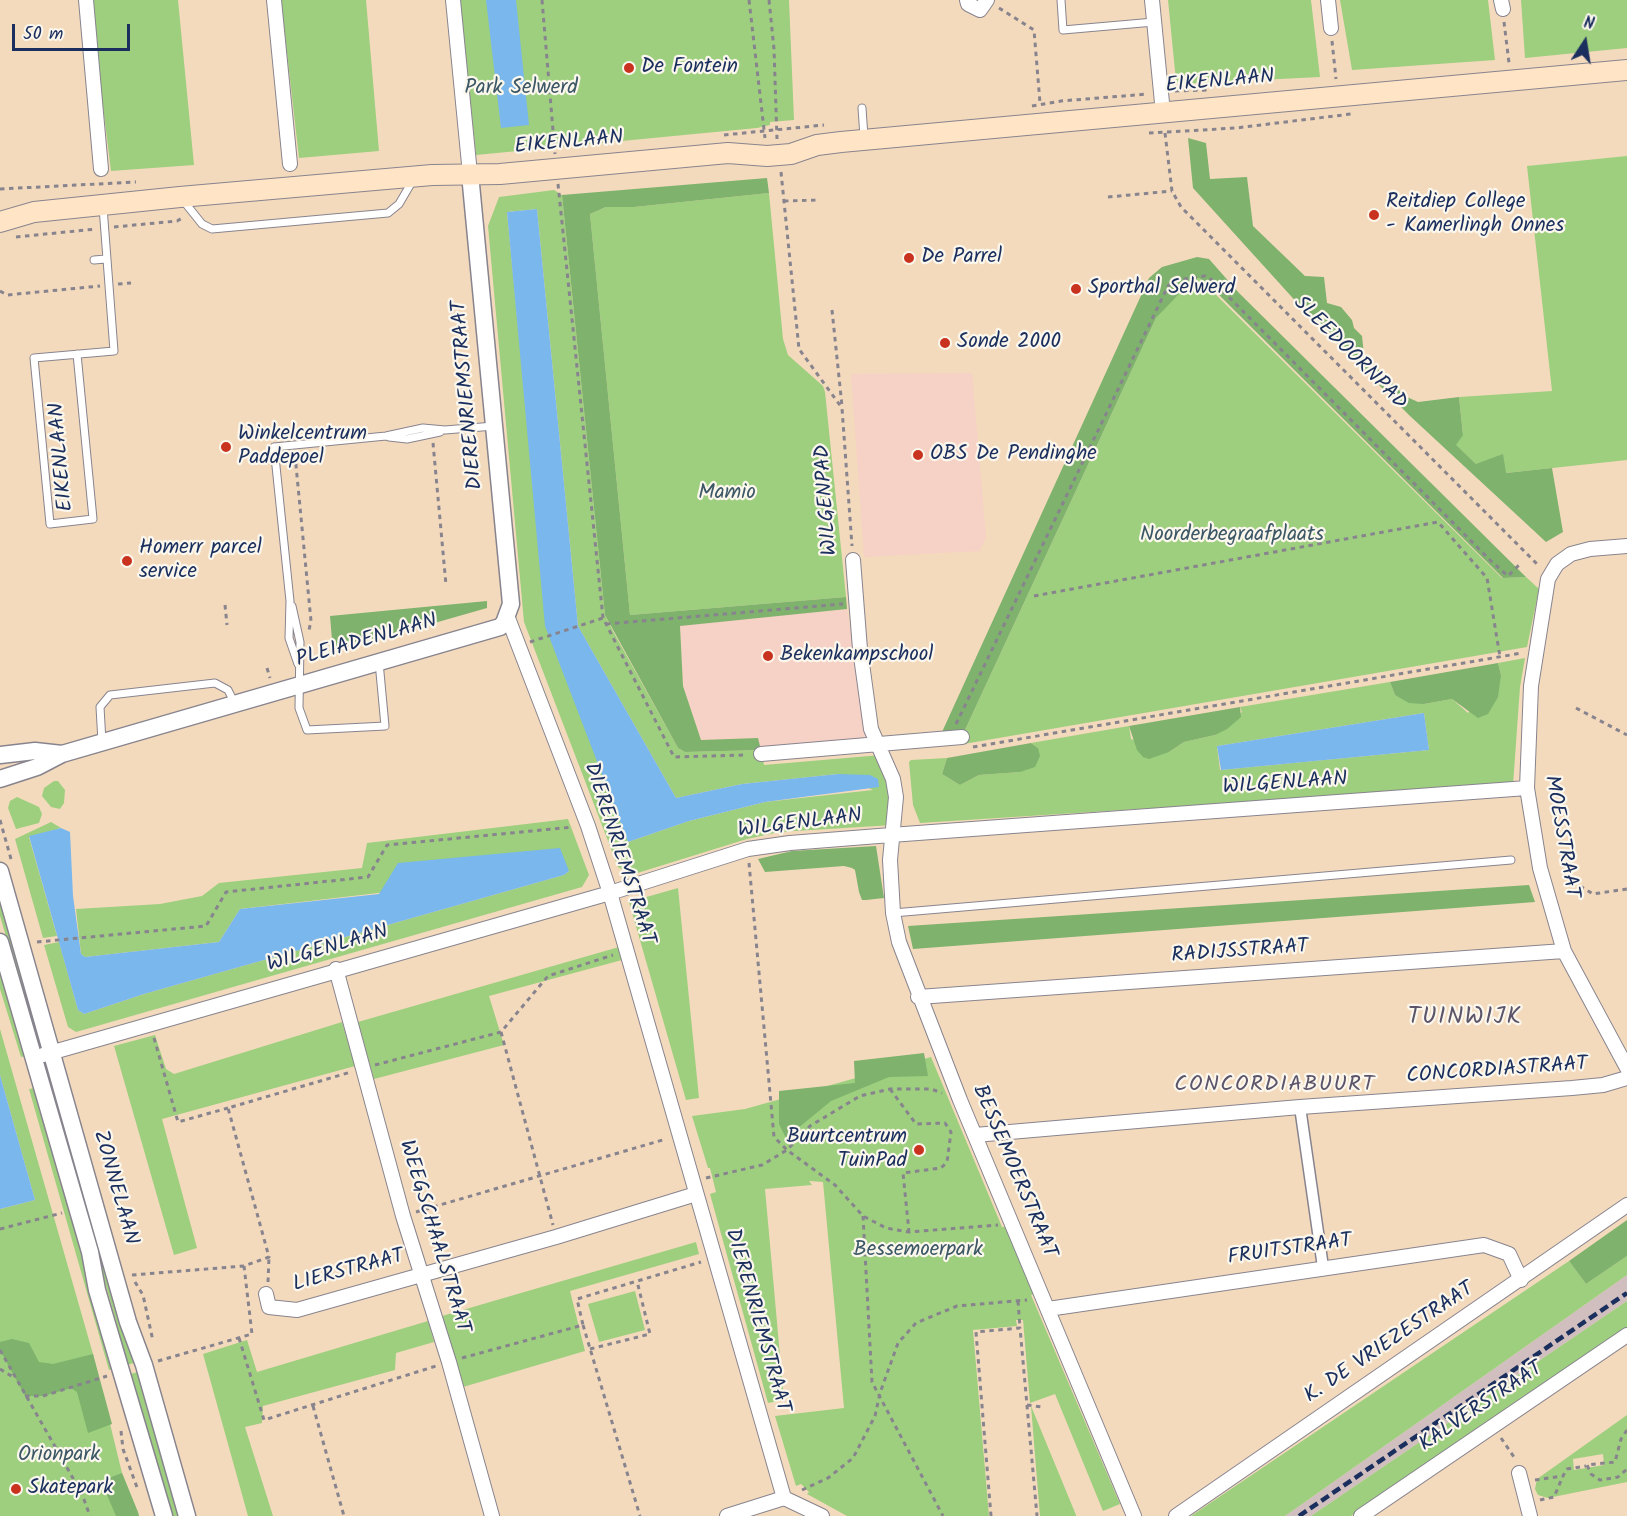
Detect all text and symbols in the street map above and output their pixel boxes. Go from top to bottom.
text: N [1581,11,1596,37]
scale bar [15,12,134,50]
north arrow [1555,12,1615,72]
text: 50 m [23,20,63,49]
place label: De Fontein [641,55,738,81]
marker: De Fontein [622,61,636,75]
street label: EIKENLAAN [1165,66,1275,100]
park label: Park Selwerd [464,76,578,102]
street label: EIKENLAAN [514,127,624,161]
place label: Reitdiep College - Kamerlingh Onnes [1386,190,1564,240]
marker: Reitdiep College - Kamerlingh Onnes [1367,208,1381,222]
place label: De Parrel [921,245,1002,271]
marker: De Parrel [902,251,916,265]
place label: Sporthal Selwerd [1088,276,1235,302]
marker: Sporthal Selwerd [1069,282,1083,296]
street label: SLEEDOORNPAD [1287,292,1411,416]
street label: DIERENRIEMSTRAAT [448,299,490,491]
place label: Sonde 2000 [957,330,1061,356]
marker: Sonde 2000 [938,336,952,350]
street label: EIKENLAAN [46,402,80,512]
place label: Winkelcentrum Paddepoel [238,422,367,472]
marker: Winkelcentrum Paddepoel [219,440,233,454]
place label: OBS De Pendinghe [930,442,1097,468]
street label: WILGENPAD [812,444,844,556]
marker: OBS De Pendinghe [911,448,925,462]
park label: Mamio [698,481,756,507]
park label: Noorderbegraafplaats [1140,523,1324,549]
place label: Homerr parcel service [139,536,262,586]
marker: Homerr parcel service [120,554,134,568]
street label: PLEIADENLAAN [294,610,440,674]
place label: Bekenkampschool [780,643,933,669]
marker: Bekenkampschool [761,649,775,663]
street label: DIERENRIEMSTRAAT [577,760,659,948]
street label: WILGENLAAN [1222,768,1348,802]
street label: MOESSTRAAT [1537,774,1583,900]
street label: WILGENLAAN [736,805,864,845]
street label: WILGENLAAN [264,921,392,979]
street label: RADIJSSTRAAT [1171,936,1309,970]
district label: TUINWIJK [1408,1005,1522,1033]
street label: CONCORDIASTRAAT [1406,1053,1588,1091]
district label: CONCORDIABUURT [1174,1073,1376,1099]
street label: BESSEMOERSTRAAT [965,1082,1061,1262]
place label: Buurtcentrum TuinPad [786,1125,907,1175]
street label: ZONNELAAN [86,1128,142,1248]
street label: WEEGSCHAALSTRAAT [392,1138,474,1336]
marker: Buurtcentrum TuinPad [912,1143,926,1157]
street label: DIERENRIEMSTRAAT [718,1226,794,1416]
street label: FRUITSTRAAT [1226,1230,1354,1272]
park label: Bessemoerpark [853,1238,983,1264]
street label: LIERSTRAAT [291,1245,407,1299]
street label: K. DE VRIEZESTRAAT [1300,1278,1480,1410]
street label: KALVERSTRAAT [1415,1357,1549,1459]
park label: Orionpark [18,1443,100,1469]
place label: Skatepark [28,1476,113,1502]
marker: Skatepark [9,1482,23,1496]

